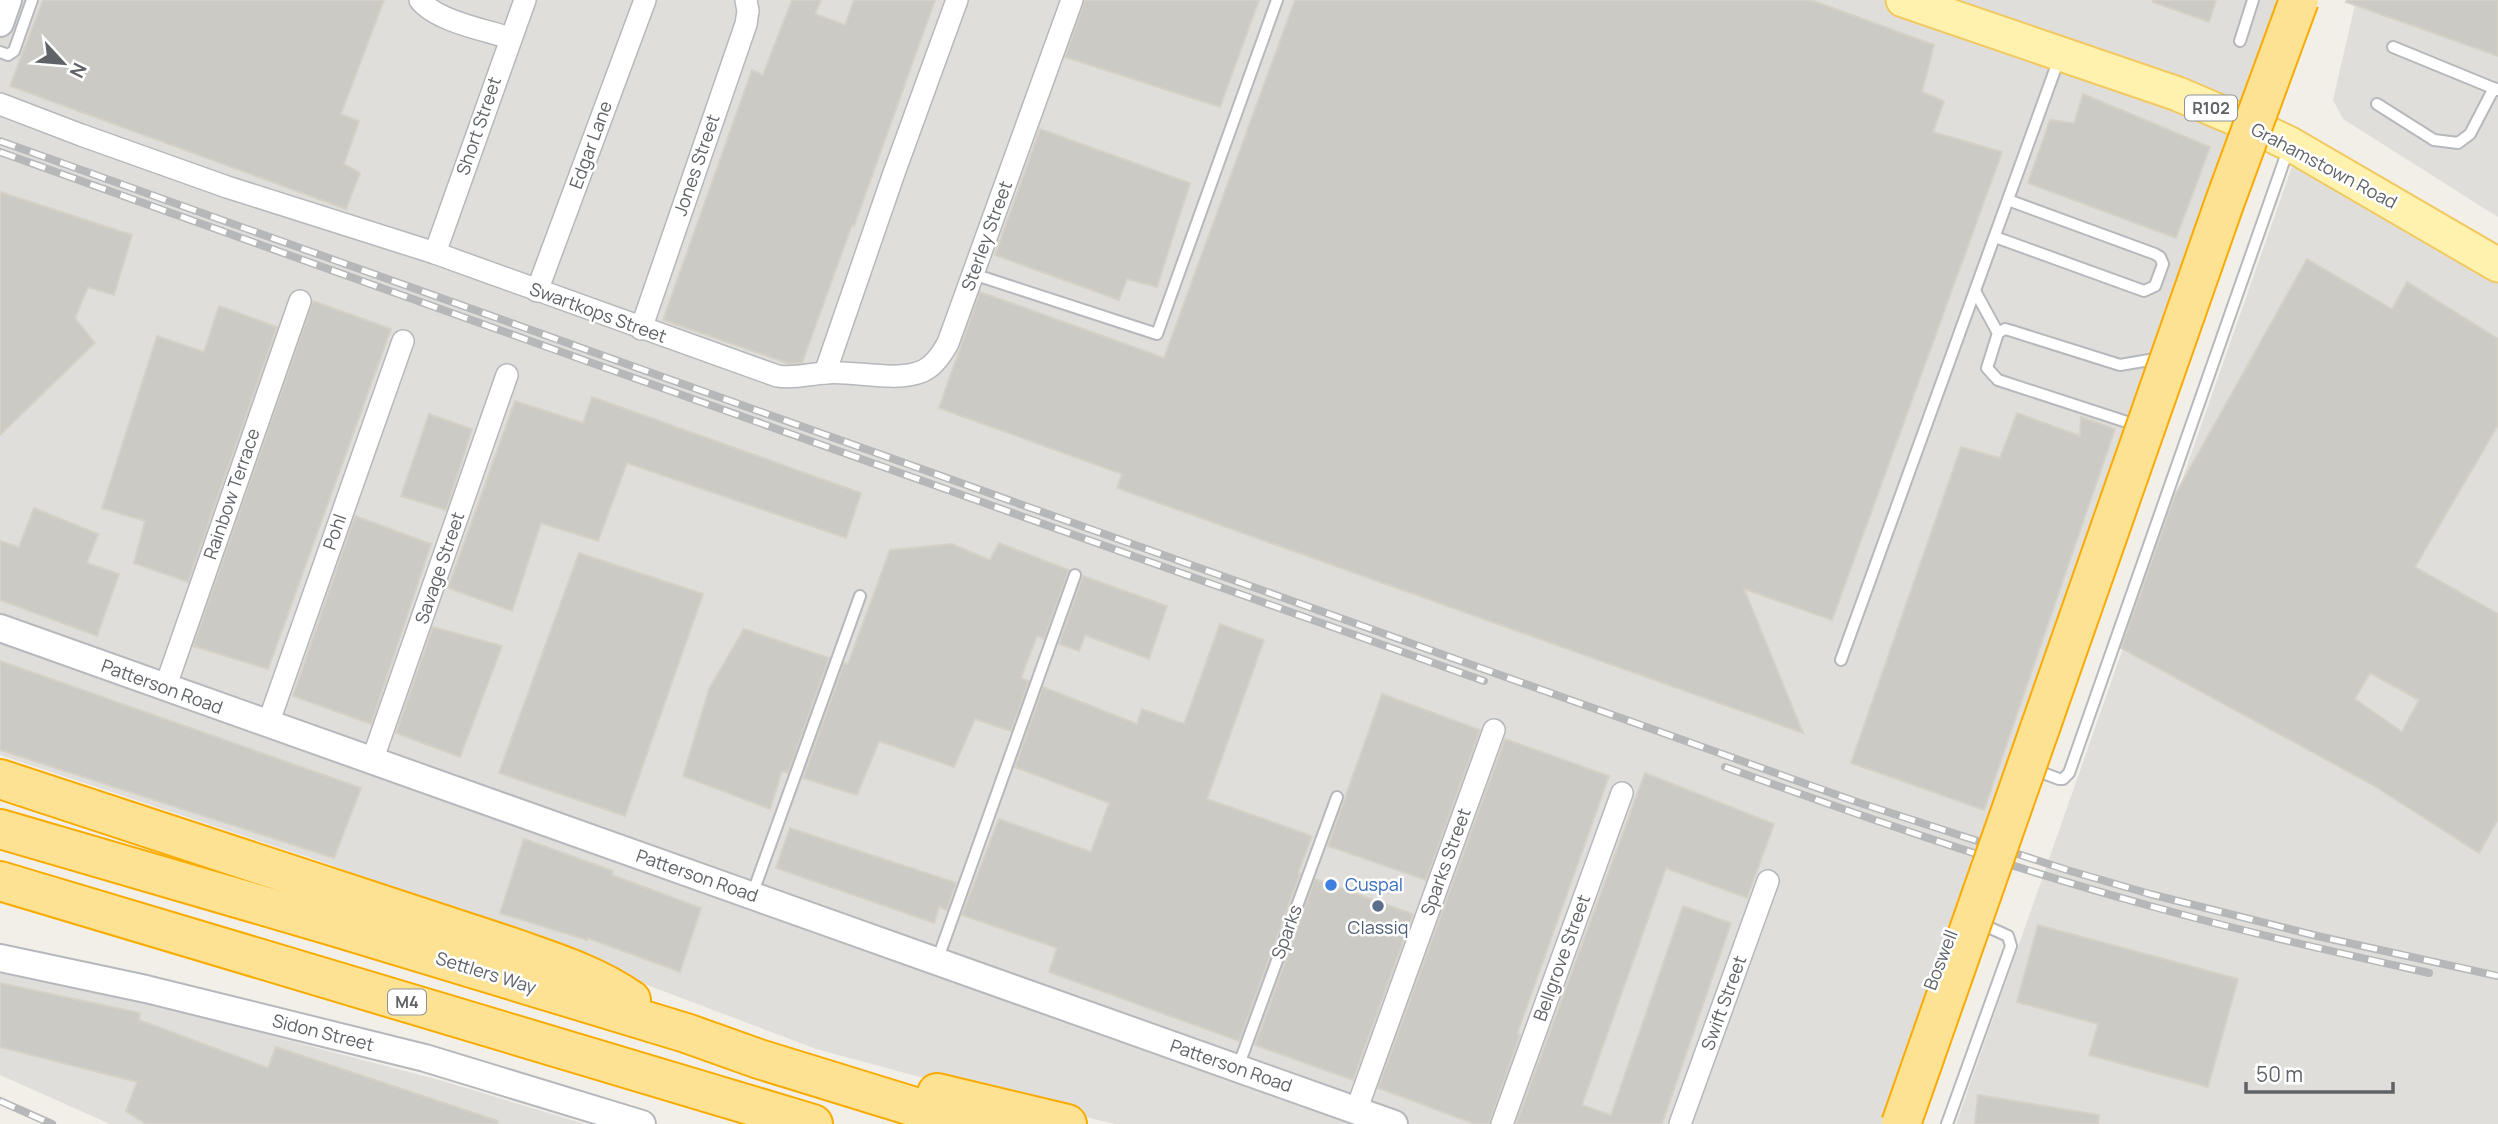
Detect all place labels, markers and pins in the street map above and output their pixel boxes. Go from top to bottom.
place label: Cuspal [1345,872,1403,896]
marker: Cuspal [1323,877,1339,893]
marker: Classiq [1370,898,1386,914]
place label: Classiq [1348,915,1408,939]

